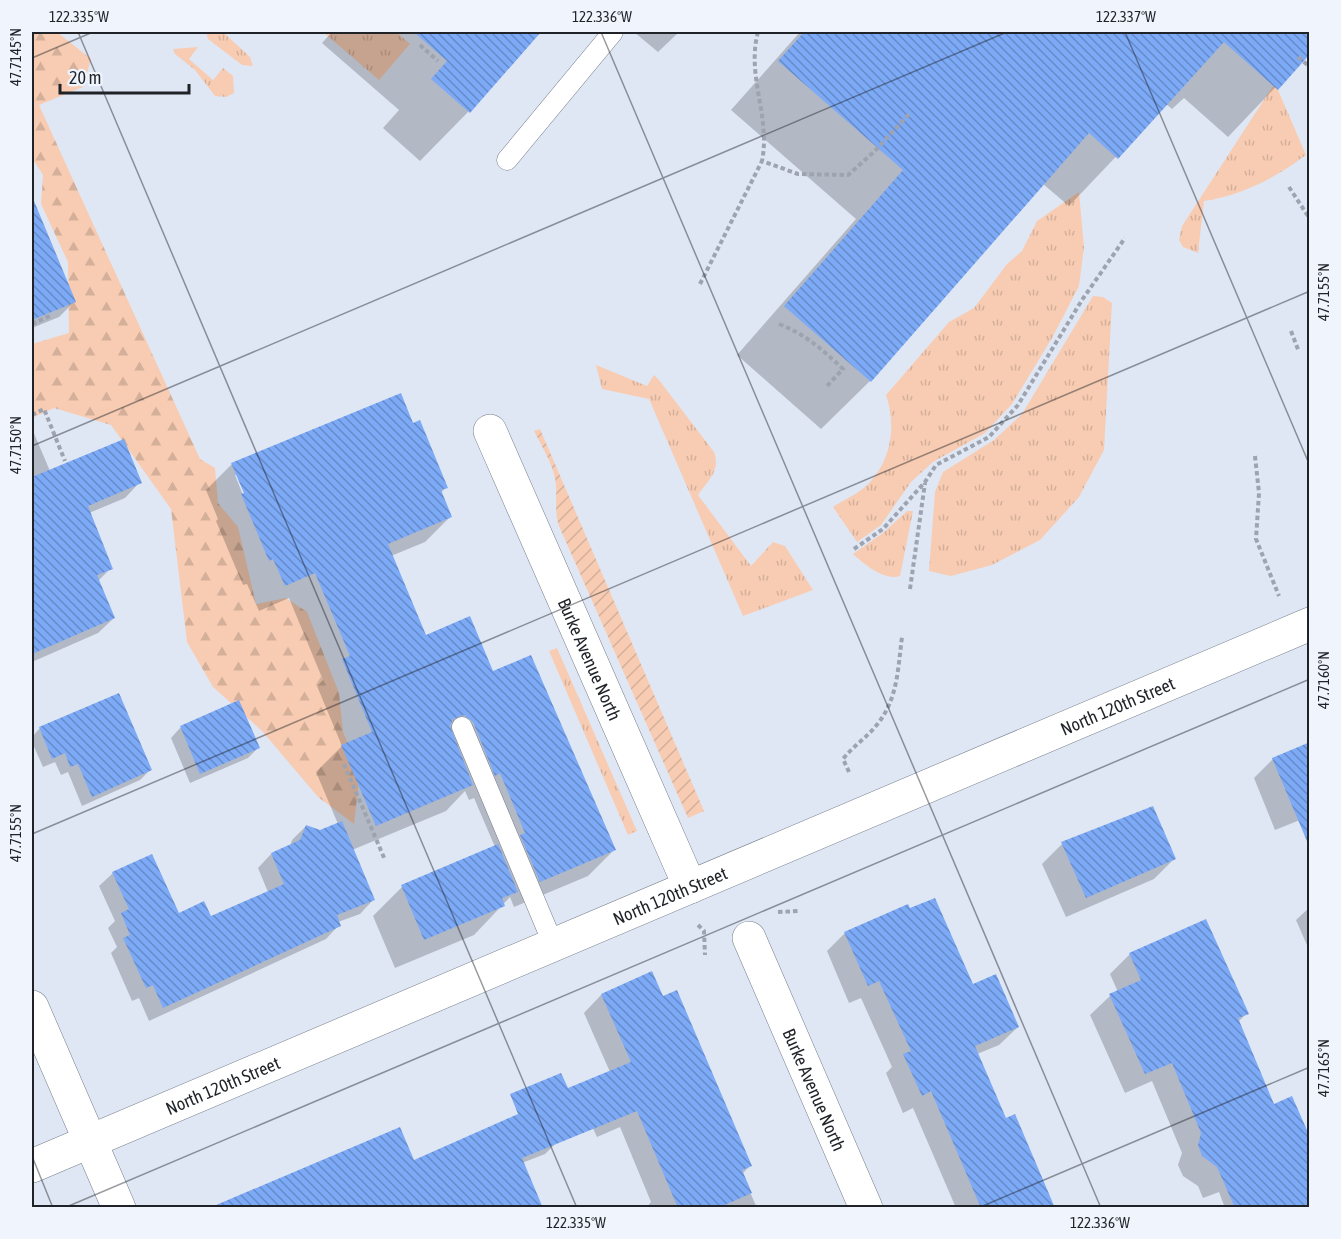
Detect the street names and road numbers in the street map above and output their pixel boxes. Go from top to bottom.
street label: Burke Avenue North [554,595,626,723]
street label: North 120th Street [1057,672,1178,739]
street label: North 120th Street [610,862,730,929]
street label: Burke Avenue North [779,1025,850,1154]
street label: North 120th Street [162,1052,283,1119]

